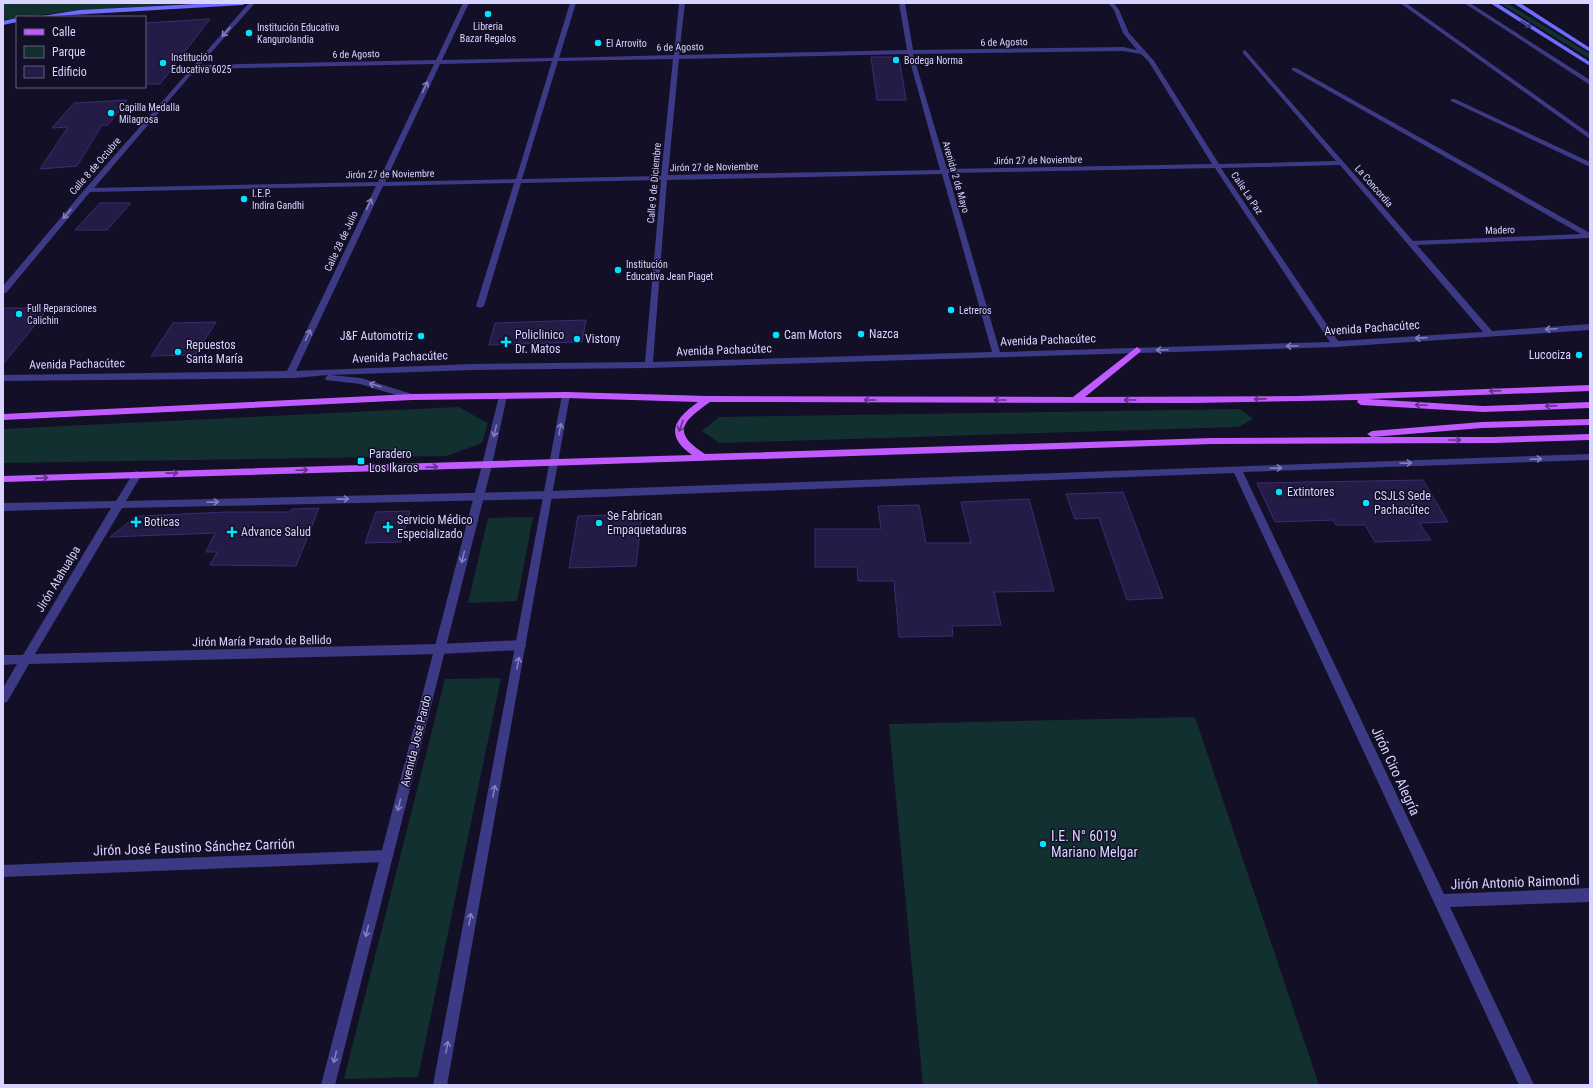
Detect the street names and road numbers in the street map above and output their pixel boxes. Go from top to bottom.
street label: 6 de Agosto [980,36,1028,48]
street label: 6 de Agosto [656,41,704,53]
street label: 6 de Agosto [332,48,380,60]
street label: Calle 8 de Octubre [67,135,123,197]
street label: Avenida 2 de Mayo [940,140,972,214]
street label: Calle 9 de Diciembre [645,142,663,224]
street label: Jirón 27 de Noviembre [993,154,1083,166]
street label: Jirón 27 de Noviembre [669,161,759,173]
street label: La Concordia [1353,163,1395,209]
street label: Jirón 27 de Noviembre [345,168,435,180]
street label: Calle La Paz [1229,170,1265,216]
street label: Calle 28 de Julio [322,209,360,273]
street label: Madero [1485,224,1515,236]
street label: Avenida Pachacútec [1324,318,1421,338]
street label: Avenida Pachacútec [1000,331,1097,349]
street label: Avenida Pachacútec [676,341,773,359]
street label: Avenida Pachacútec [352,348,449,366]
street label: Avenida Pachacútec [29,356,125,372]
street label: Jirón Atahualpa [33,543,83,615]
street label: Jirón María Parado de Bellido [192,633,332,649]
street label: Avenida José Pardo [398,694,434,788]
street label: Jirón Ciro Alegría [1369,724,1423,818]
street label: Jirón José Faustino Sánchez Carrión [93,835,295,859]
street label: Jirón Antonio Raimondi [1450,872,1580,892]

